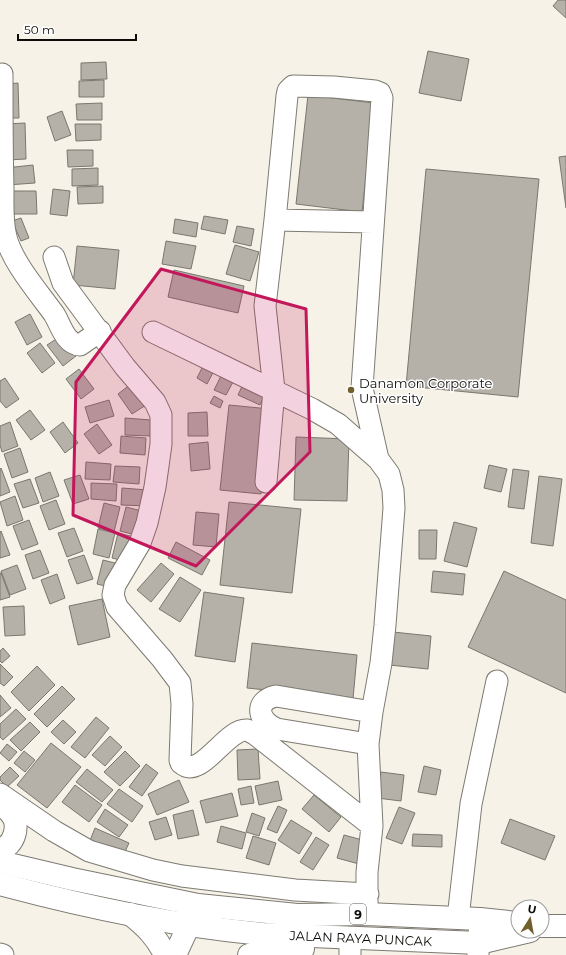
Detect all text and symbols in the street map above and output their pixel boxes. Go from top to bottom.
scale bar [18,16,136,42]
text: 50 m [24,22,55,37]
place label: Danamon Corporate University [359,375,493,406]
marker: Danamon Corporate University [346,385,356,395]
north arrow [510,899,550,939]
text: U [526,901,538,917]
road number: 9 [350,904,366,924]
street label: JALAN RAYA PUNCAK [288,927,433,949]

